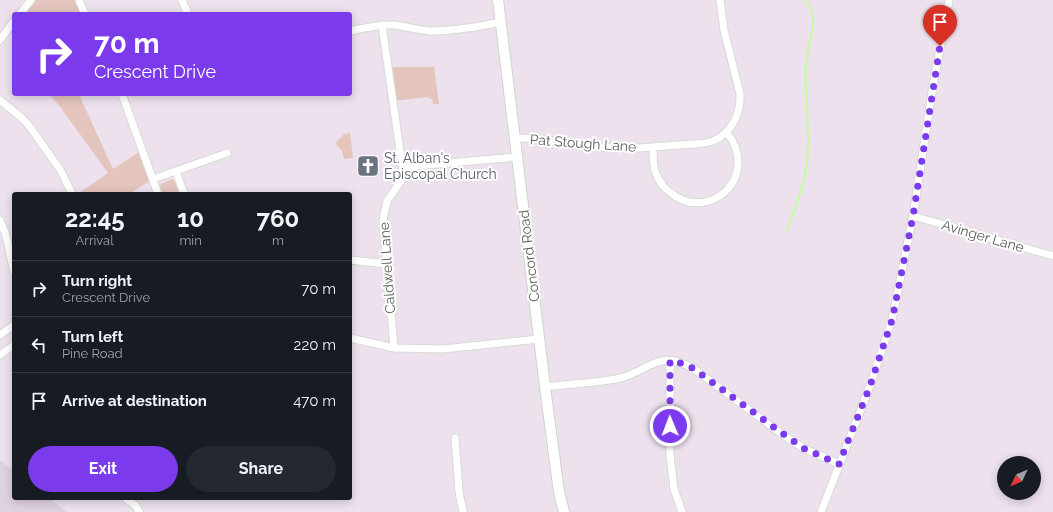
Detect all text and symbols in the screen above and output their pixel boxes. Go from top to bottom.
pin [923,5,957,46]
icon: arrive [929,11,951,33]
text: 70 m [94,27,160,60]
icon: right [28,28,80,80]
text: Crescent Drive [94,61,216,82]
street label: Pat Stough Lane [529,131,637,155]
place label: St. Alban's Episcopal Church [384,150,497,182]
church icon: St. Alban's Episcopal Church [355,153,381,179]
text: 22:45 [65,204,125,233]
text: 10 [177,204,204,233]
text: 760 [257,204,299,233]
street label: Concord Road [515,209,543,303]
street label: Avinger Lane [940,217,1026,255]
street label: Caldwell Lane [376,222,398,314]
text: Arrival [76,233,114,248]
text: min [179,233,202,248]
text: m [272,233,284,248]
text: Turn right [62,272,132,290]
icon: right [28,278,50,300]
text: 70 m [301,280,336,298]
text: Crescent Drive [62,290,150,305]
text: Turn left [62,328,123,346]
icon: left [28,334,50,356]
text: 220 m [294,336,336,354]
text: Pine Road [62,346,123,361]
icon: arrive [28,390,50,412]
text: Arrive at destination [62,392,207,410]
text: 470 m [293,392,336,410]
position arrow [649,405,691,447]
button: Exit [28,446,178,492]
button: Share [186,446,336,492]
north arrow [997,456,1041,500]
map controls [997,456,1041,500]

